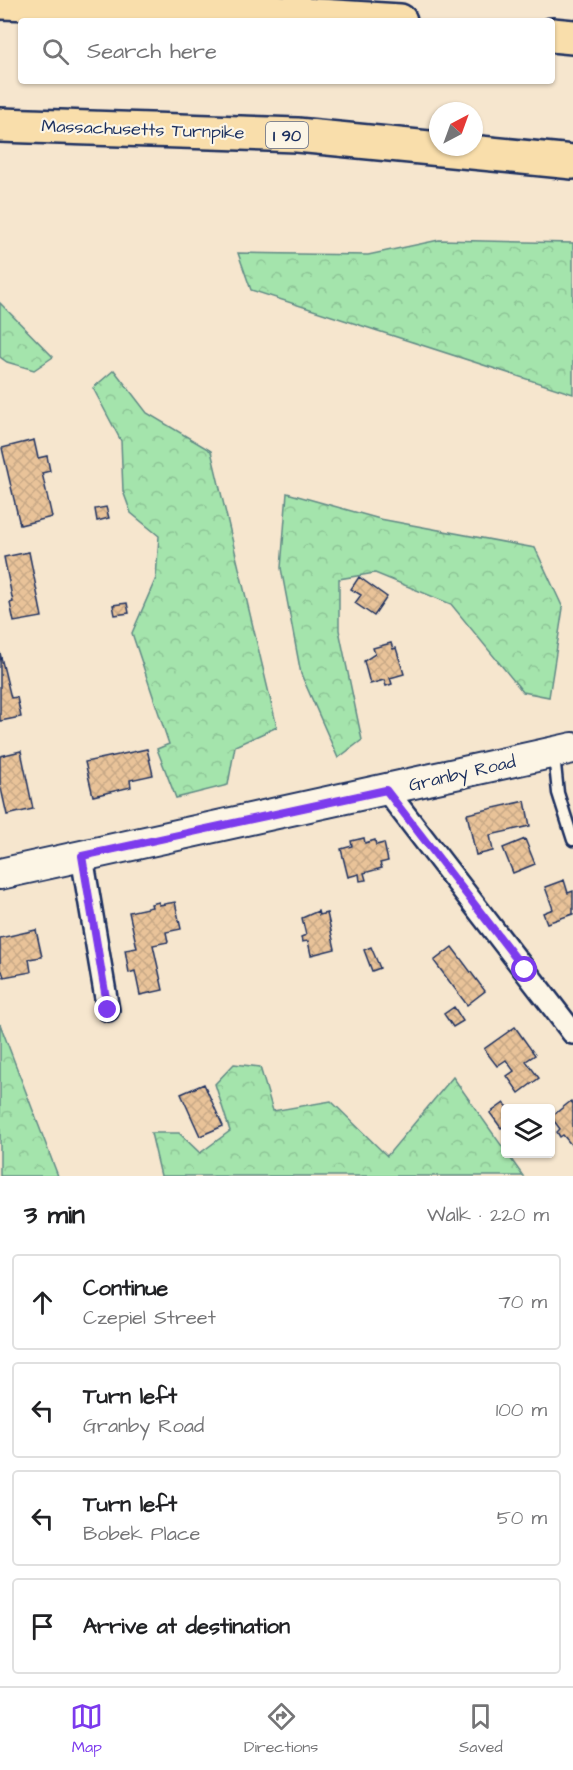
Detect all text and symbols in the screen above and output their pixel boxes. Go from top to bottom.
search box [18,18,555,84]
icon: search [39,35,72,68]
text: Search here [87,36,217,67]
north arrow [429,102,483,156]
street label: Massachusetts Turnpike [41,113,245,146]
road number: I 90 [266,122,308,148]
street label: Granby Road [406,749,518,799]
route start [511,956,537,982]
route end [94,996,120,1022]
map controls [501,1104,555,1158]
button: layers [501,1104,555,1158]
text: 3 min [24,1197,85,1233]
text: Walk · 220 m [427,1201,549,1229]
text: Continue [83,1273,168,1304]
icon: ahead [26,1286,59,1319]
text: 70 m [499,1288,547,1316]
text: Czepiel Street [83,1304,216,1332]
text: Turn left [83,1381,177,1412]
icon: left [26,1394,59,1427]
text: 100 m [496,1396,547,1424]
text: Granby Road [83,1412,204,1440]
text: Turn left [83,1489,177,1520]
icon: left [26,1502,59,1535]
text: 50 m [497,1504,547,1532]
text: Bobek Place [83,1520,200,1548]
icon: arrive [26,1610,59,1643]
text: Arrive at destination [83,1611,290,1642]
tab: Map [70,1700,103,1758]
tab: Directions [244,1700,318,1758]
tab: Saved [459,1700,503,1758]

